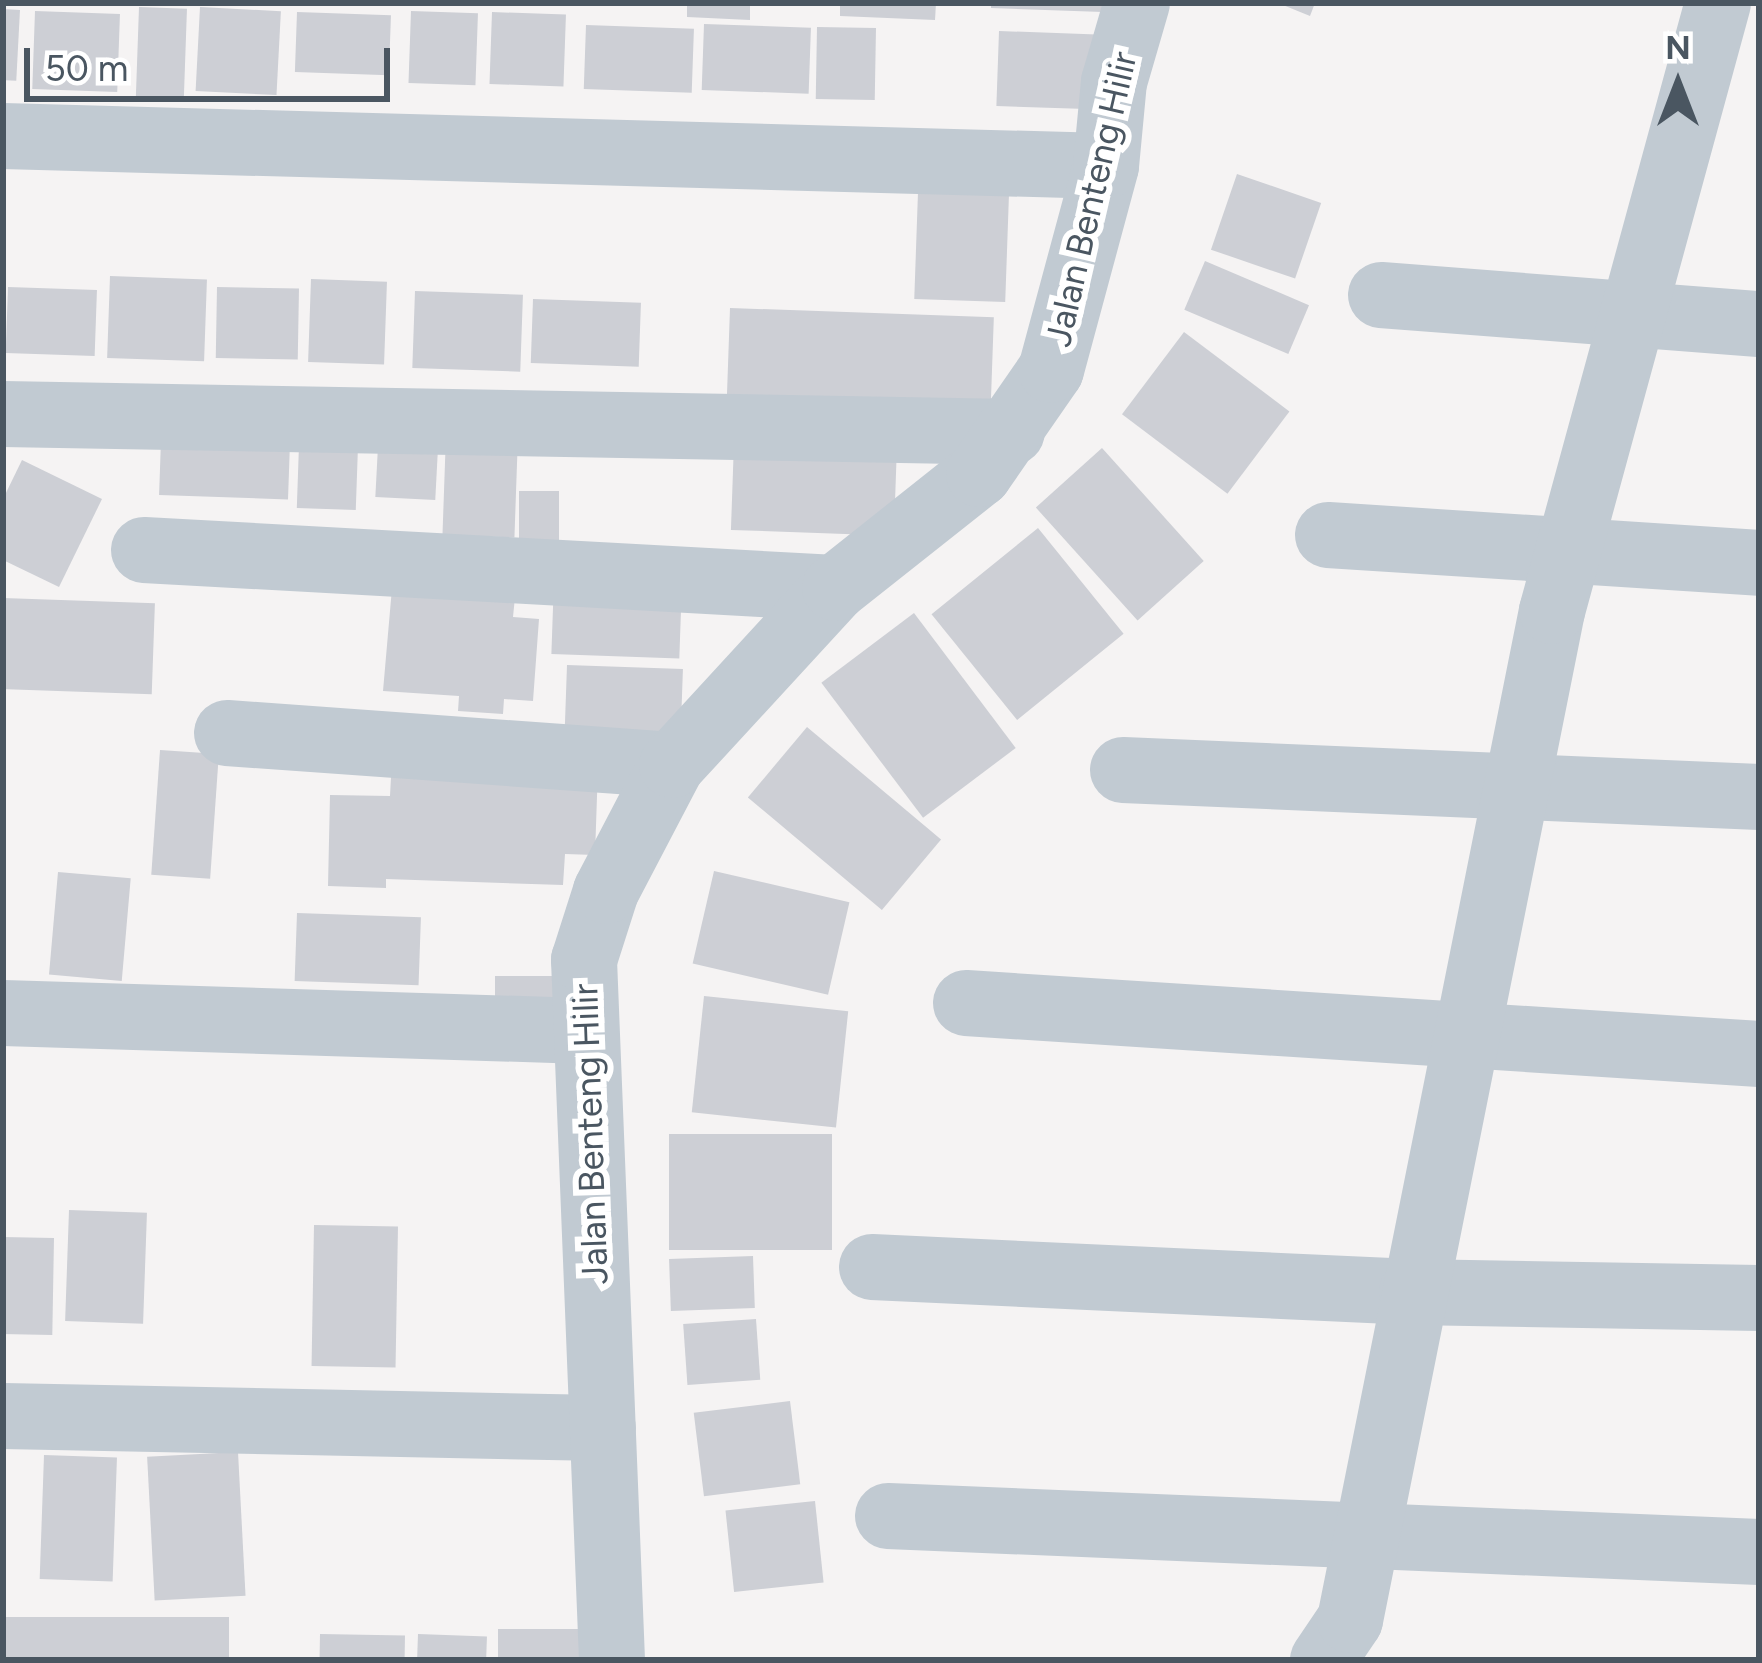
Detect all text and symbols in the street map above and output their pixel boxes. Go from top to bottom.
scale bar [30,24,396,98]
north arrow [1618,24,1738,144]
text: N [1665,28,1691,67]
text: 50 m [45,47,128,90]
street label: Jalan Benteng Hilir [1036,47,1146,351]
street label: Jalan Benteng Hilir [563,983,617,1285]

